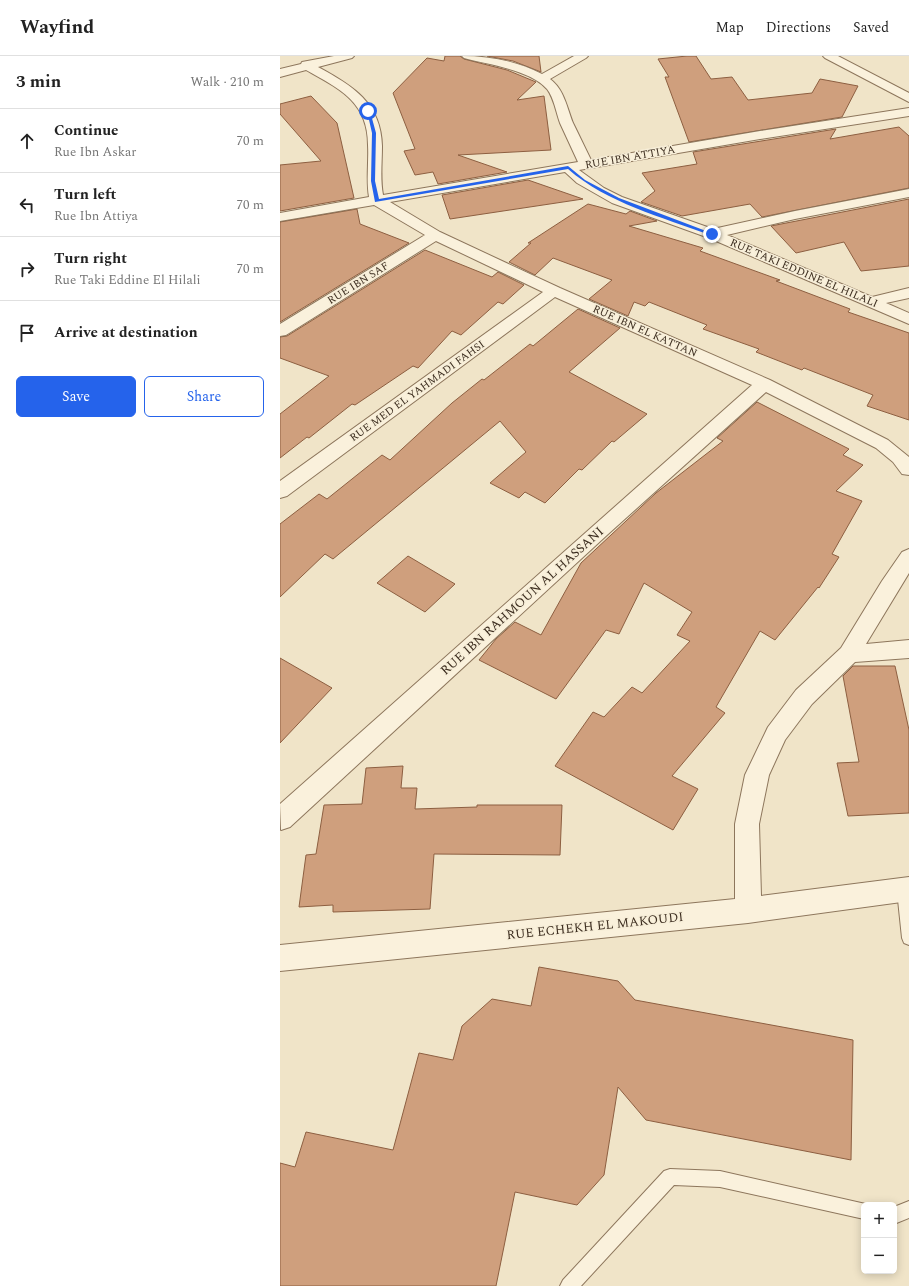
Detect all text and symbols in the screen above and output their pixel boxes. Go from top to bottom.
text: Wayfind [20,13,94,42]
text: Map [716,17,744,38]
text: Directions [766,17,831,38]
text: Saved [853,17,889,38]
text: 3 min [16,69,61,95]
text: Walk · 210 m [190,72,264,92]
route start [359,102,377,120]
text: Continue [54,119,119,142]
icon: ahead [16,130,38,152]
text: 70 m [237,131,264,151]
street label: RUE IBN ATTIYA [584,141,676,173]
text: Rue Ibn Askar [54,142,136,162]
text: Turn left [54,183,116,206]
icon: left [16,194,38,216]
text: 70 m [237,195,264,215]
text: Rue Ibn Attiya [54,206,138,226]
route end [703,225,721,243]
street label: RUE TAKI EDDINE EL HILALI [727,234,881,312]
text: Turn right [54,247,127,270]
street label: RUE IBN SAF [324,257,392,309]
icon: right [16,258,38,280]
text: 70 m [237,259,264,279]
text: Rue Taki Eddine El Hilali [54,270,201,290]
street label: RUE IBN EL KATTAN [590,300,700,362]
text: Arrive at destination [54,321,198,344]
icon: arrive [16,322,38,344]
street label: RUE MED EL YAHMADI FAHSI [346,336,488,446]
button: Save [16,376,136,417]
button: Share [144,376,264,417]
street label: RUE IBN RAHMOUN AL HASSANI [436,522,608,680]
street label: RUE ECHEKH EL MAKOUDI [506,907,684,945]
map controls [861,1202,897,1274]
button: + [861,1202,897,1238]
button: − [861,1238,897,1274]

